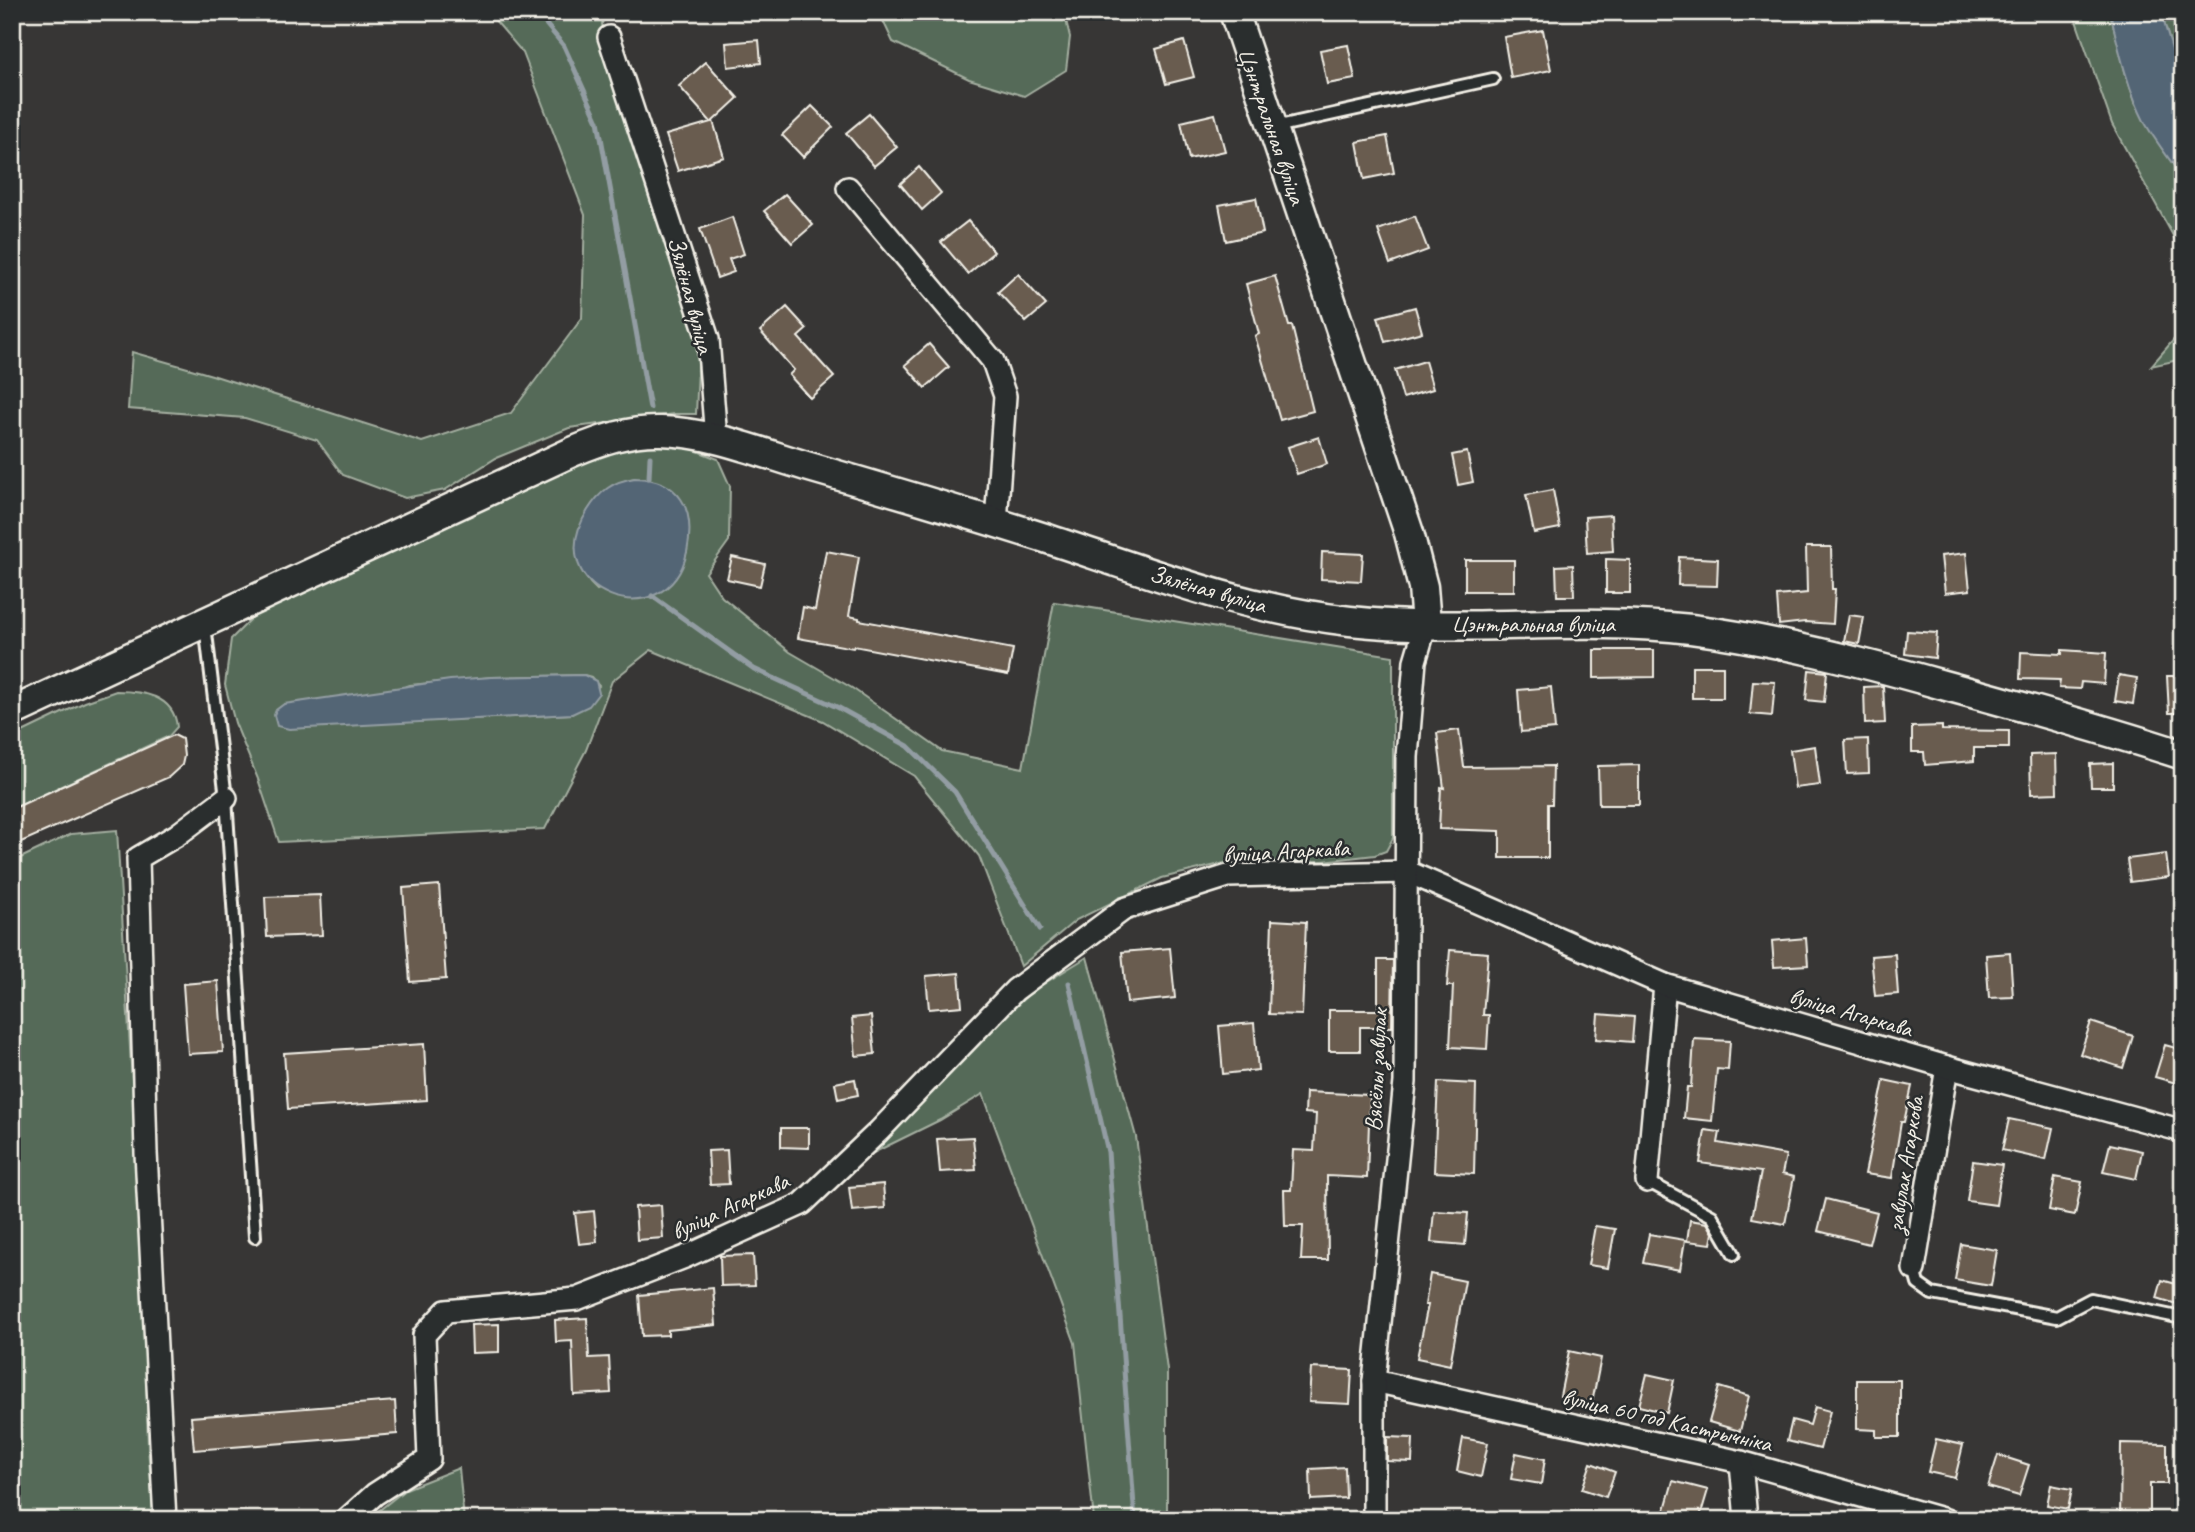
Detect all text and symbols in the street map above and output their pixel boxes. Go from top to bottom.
street label: Цэнтральная вуліца [1231,44,1313,210]
street label: Зялёная вуліца [661,233,721,358]
street label: Зялёная вуліца [1146,558,1271,620]
street label: Цэнтральная вуліца [1451,609,1616,639]
street label: вуліца Агаркава [1222,833,1352,869]
street label: вуліца Агаркава [1786,980,1917,1044]
street label: Вясёлы завулак [1358,1006,1395,1132]
street label: завулак Агаркова [1879,1092,1932,1237]
street label: вуліца Агаркава [666,1165,795,1246]
street label: вуліца 60 год Кастрычніка [1559,1381,1776,1459]

